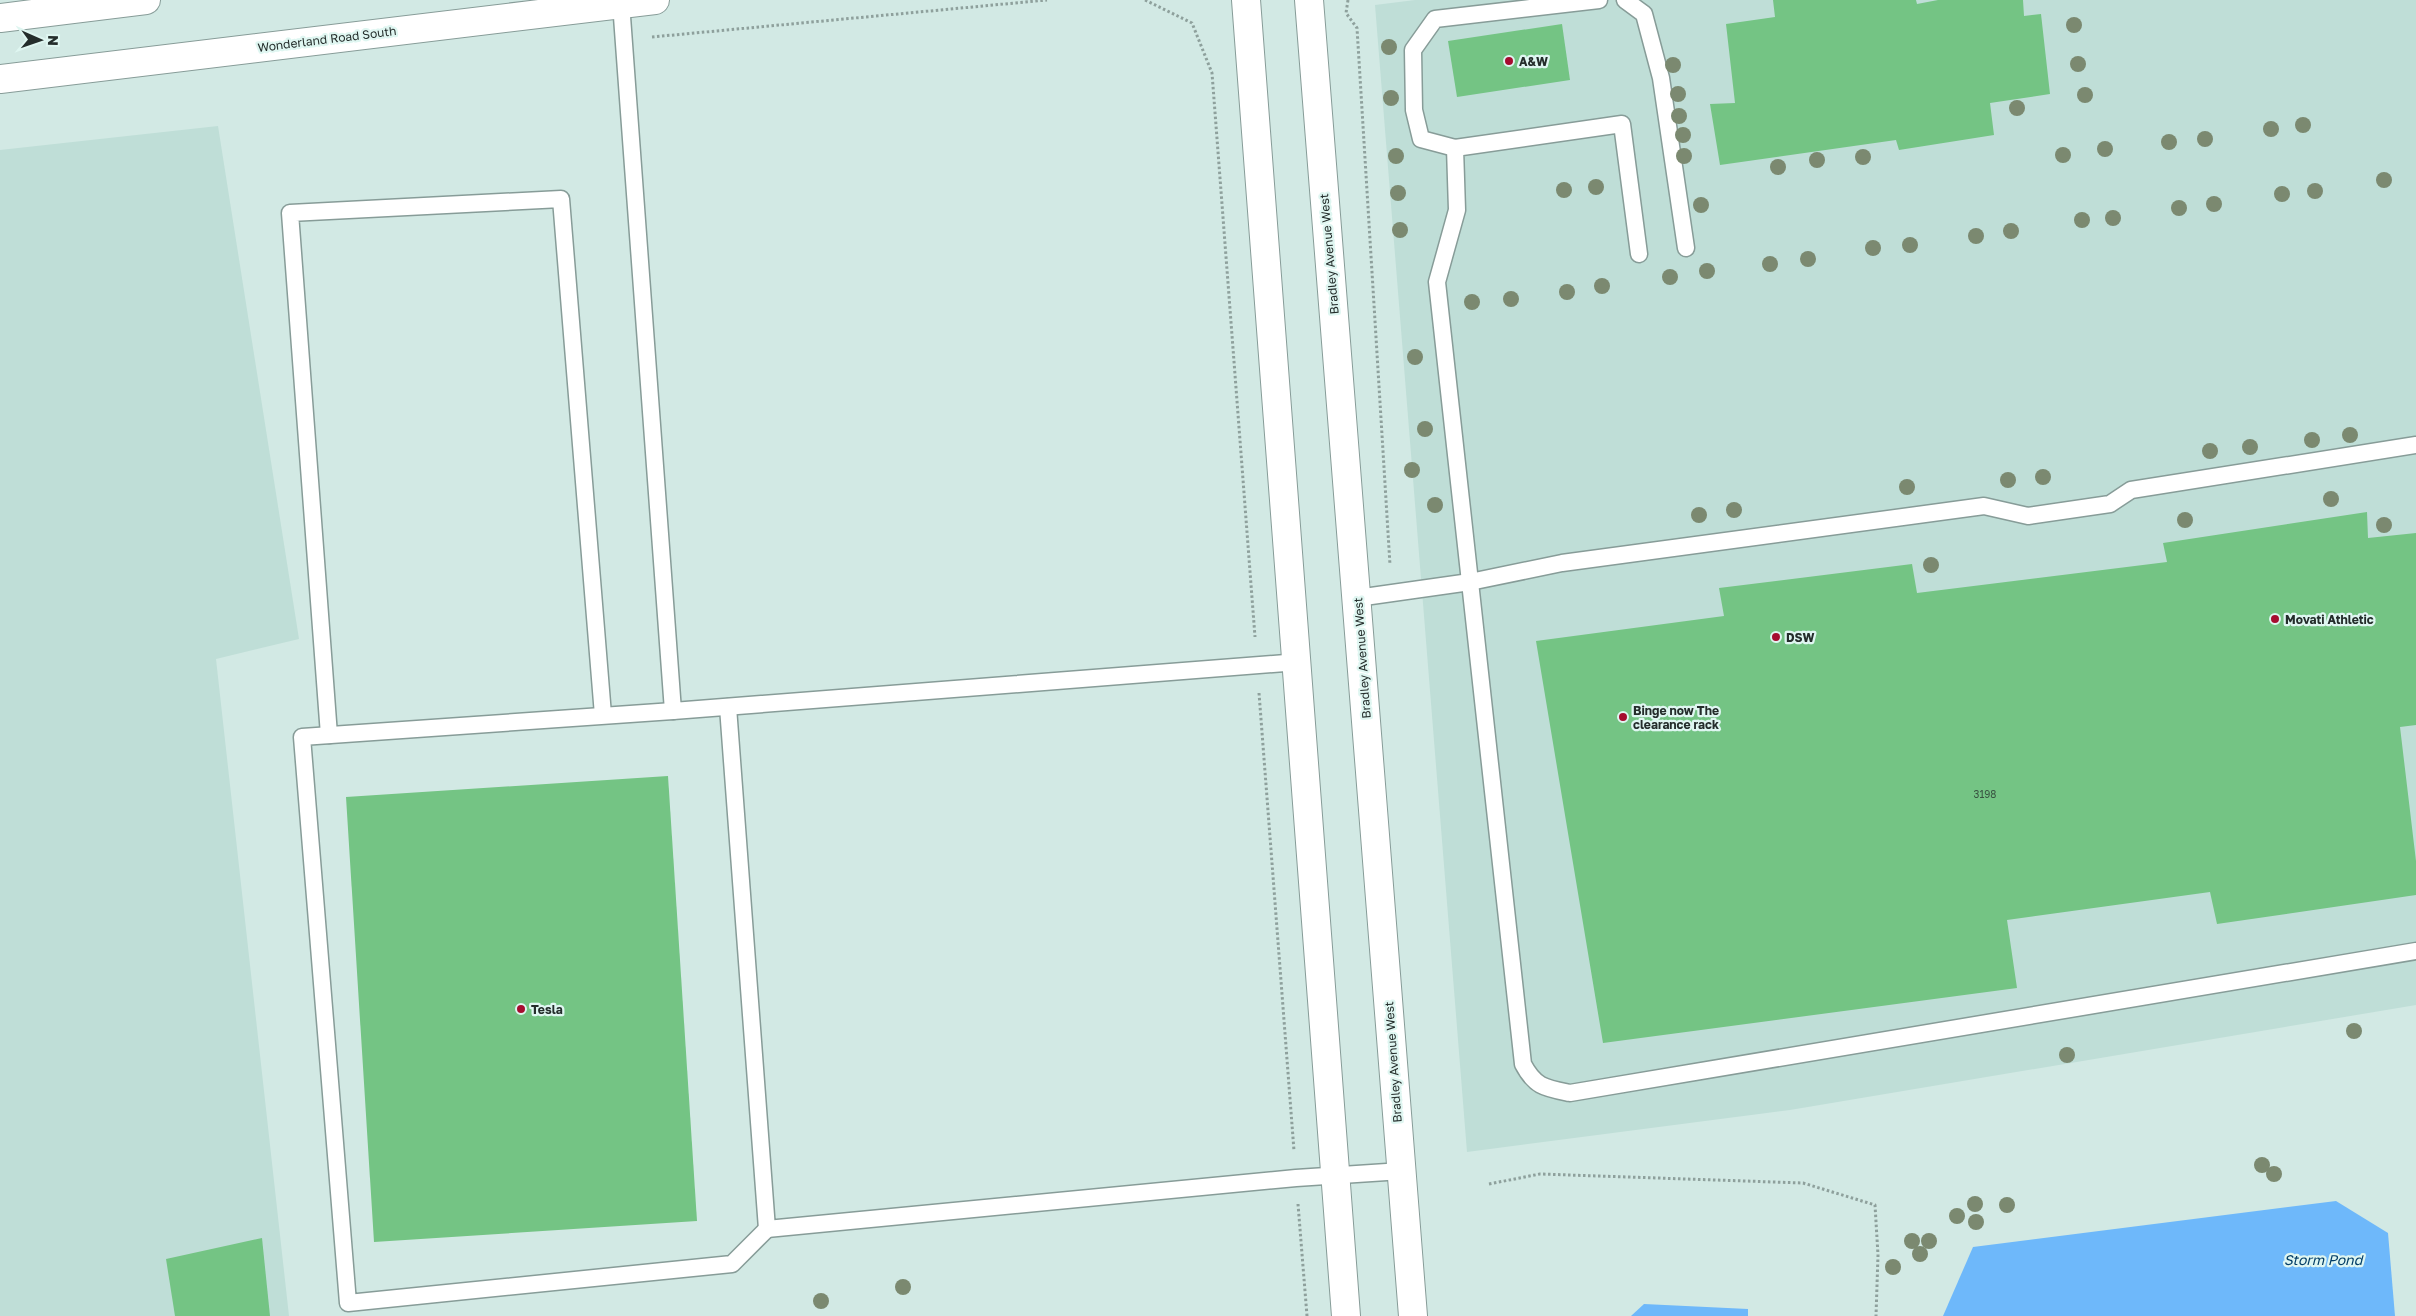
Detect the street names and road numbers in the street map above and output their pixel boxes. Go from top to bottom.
street label: Wonderland Road South [257,23,397,55]
street label: Bradley Avenue West [1316,193,1342,315]
street label: Bradley Avenue West [1350,597,1374,719]
street label: Bradley Avenue West [1381,1001,1405,1123]

